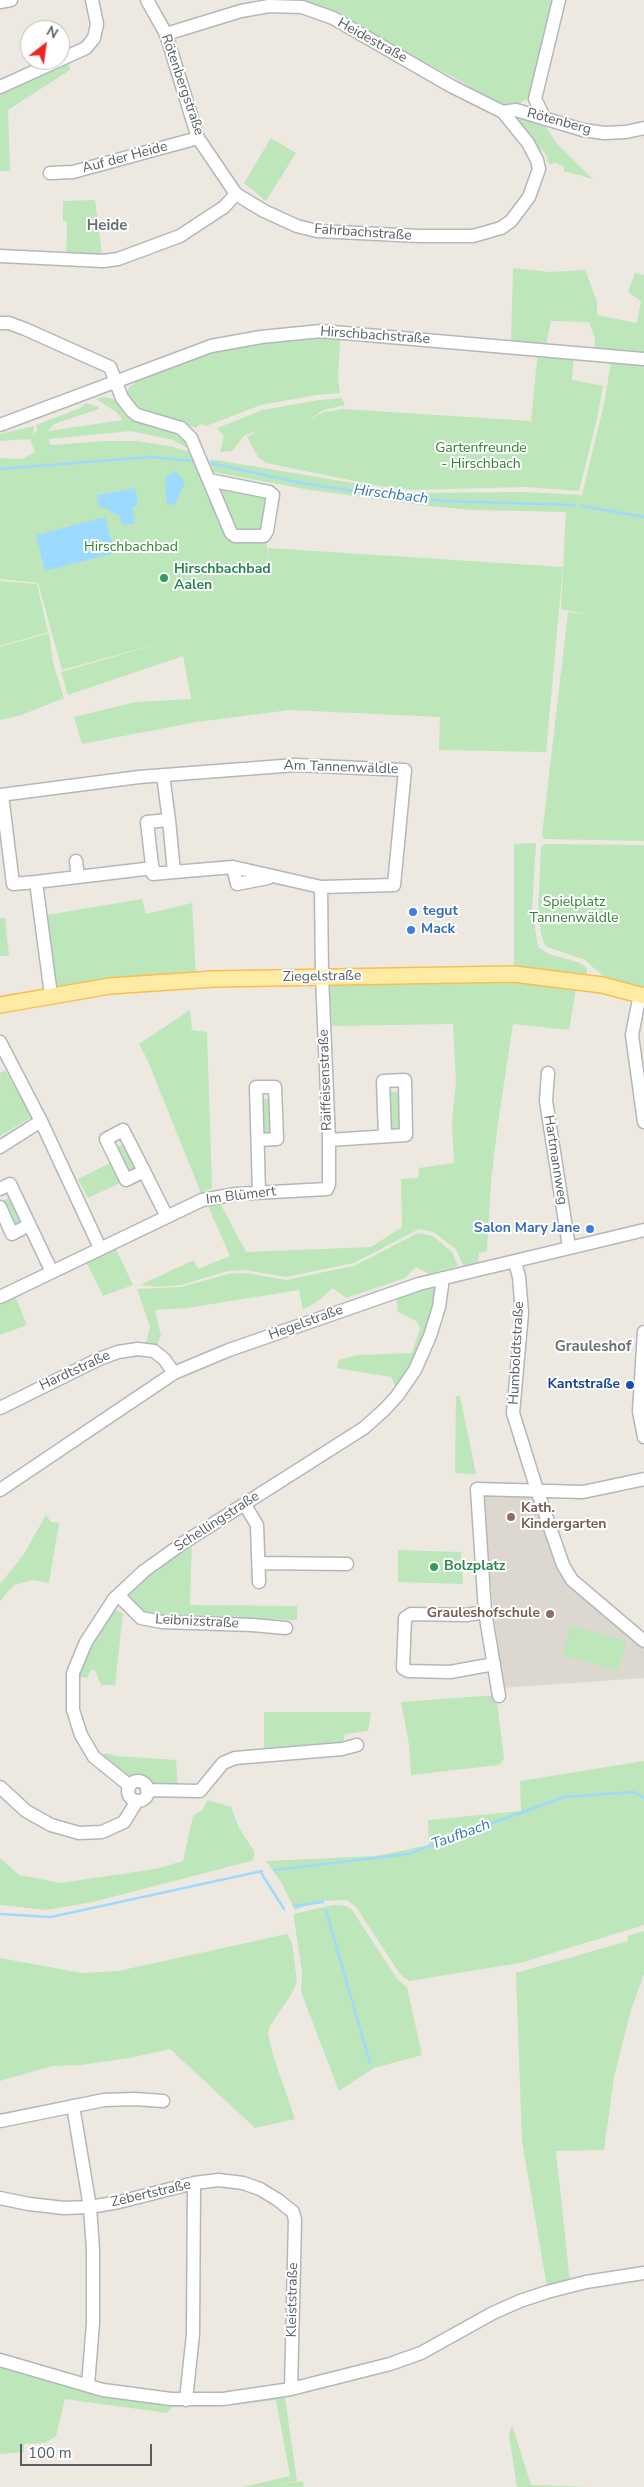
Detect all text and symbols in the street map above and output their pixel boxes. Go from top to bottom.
street label: Heidestraße [334,15,410,67]
north arrow [20,20,70,70]
text: N [43,22,62,43]
street label: Rötenbergstraße [157,32,207,138]
street label: Rötenberg [525,105,593,139]
street label: Auf der Heide [81,139,169,177]
district label: Heide [87,217,127,235]
street label: Fahrbachstraße [314,221,412,245]
street label: Hirschbachstraße [320,324,430,348]
park label: Gartenfreunde - Hirschbach [435,441,527,474]
water label: Hirschbach [353,481,429,509]
park label: Hirschbachbad [84,540,178,556]
place label: Hirschbachbad Aalen [174,562,271,594]
marker: Hirschbachbad Aalen [158,572,170,584]
street label: Am Tannenwäldle [283,758,399,778]
park label: Spielplatz Tannenwäldle [530,895,618,928]
place label: tegut [423,904,458,920]
marker: tegut [407,906,419,918]
place label: Mack [421,922,455,938]
marker: Mack [405,924,417,936]
street label: Ziegelstraße [283,968,361,986]
street label: Raiffeisenstraße [316,1029,336,1131]
street label: Hartmannweg [540,1114,570,1206]
street label: Im Blümert [205,1183,277,1209]
place label: Salon Mary Jane [474,1221,580,1237]
marker: Salon Mary Jane [584,1223,596,1235]
street label: Humboldtstraße [506,1301,528,1405]
street label: Hegelstraße [267,1302,345,1344]
district label: Grauleshof [555,1338,631,1356]
street label: Hardtstraße [37,1347,113,1395]
place label: Kantstraße [548,1377,620,1393]
marker: Kantstraße [624,1379,636,1391]
street label: Schellingstraße [171,1488,263,1556]
place label: Kath. Kindergarten [521,1501,606,1534]
marker: Kath. Kindergarten [505,1511,517,1523]
place label: Bolzplatz [444,1559,505,1575]
marker: Bolzplatz [428,1561,440,1573]
place label: Grauleshofschule [427,1606,540,1622]
marker: Grauleshofschule [544,1608,556,1620]
street label: Leibnizstraße [155,1611,239,1633]
water label: Taufbach [429,1816,493,1854]
street label: Zebertstraße [109,2177,193,2211]
street label: Kleiststraße [284,2262,302,2338]
scale bar [22,2434,155,2466]
text: 100 m [28,2443,72,2463]

